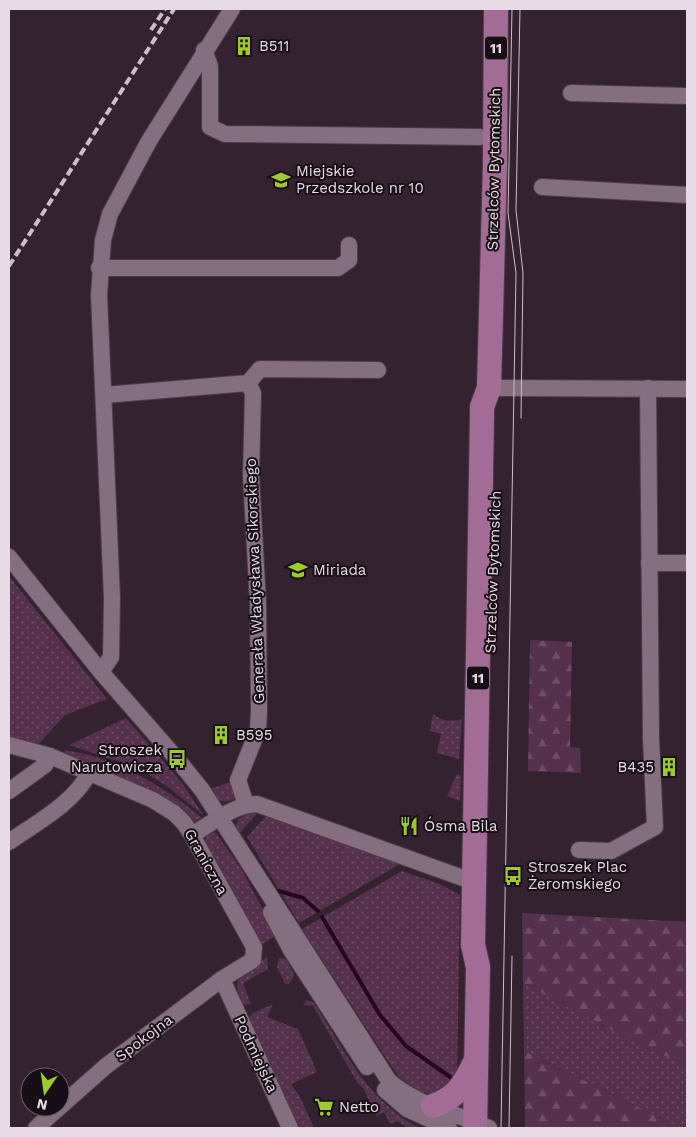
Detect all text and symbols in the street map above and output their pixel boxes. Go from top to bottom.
building icon: B511 [233,35,255,57]
road number: 11 [485,36,507,59]
place label: B511 [259,37,289,55]
street label: Strzelców Bytomskich [484,87,504,251]
place label: Miejskie Przedszkole nr 10 [296,162,424,197]
school or university icon: Miejskie Przedszkole nr 10 [270,169,292,191]
street label: Generała Władysława Sikorskiego [242,458,268,704]
street label: Strzelców Bytomskich [481,490,505,654]
school or university icon: Miriada [287,559,309,581]
place label: Miriada [313,561,367,579]
road number: 11 [467,666,489,690]
building icon: B595 [210,724,232,746]
place label: B595 [236,726,273,744]
place label: Stroszek Narutowicza [71,741,163,776]
bus stop icon: Stroszek Narutowicza [166,748,188,770]
building icon: B435 [658,756,680,778]
place label: B435 [618,758,654,776]
restaurant icon: Ósma Bila [398,815,420,837]
place label: Ósma Bila [424,816,498,835]
street label: Graniczna [180,826,232,899]
place label: Stroszek Plac Żeromskiego [528,858,627,893]
bus stop icon: Stroszek Plac Żeromskiego [502,865,524,887]
street label: Spokojna [112,1010,177,1065]
street label: Podmiejska [230,1013,282,1096]
north arrow [20,1067,70,1117]
text: N [35,1096,49,1114]
supermarket icon: Netto [313,1096,335,1118]
place label: Netto [339,1098,379,1116]

